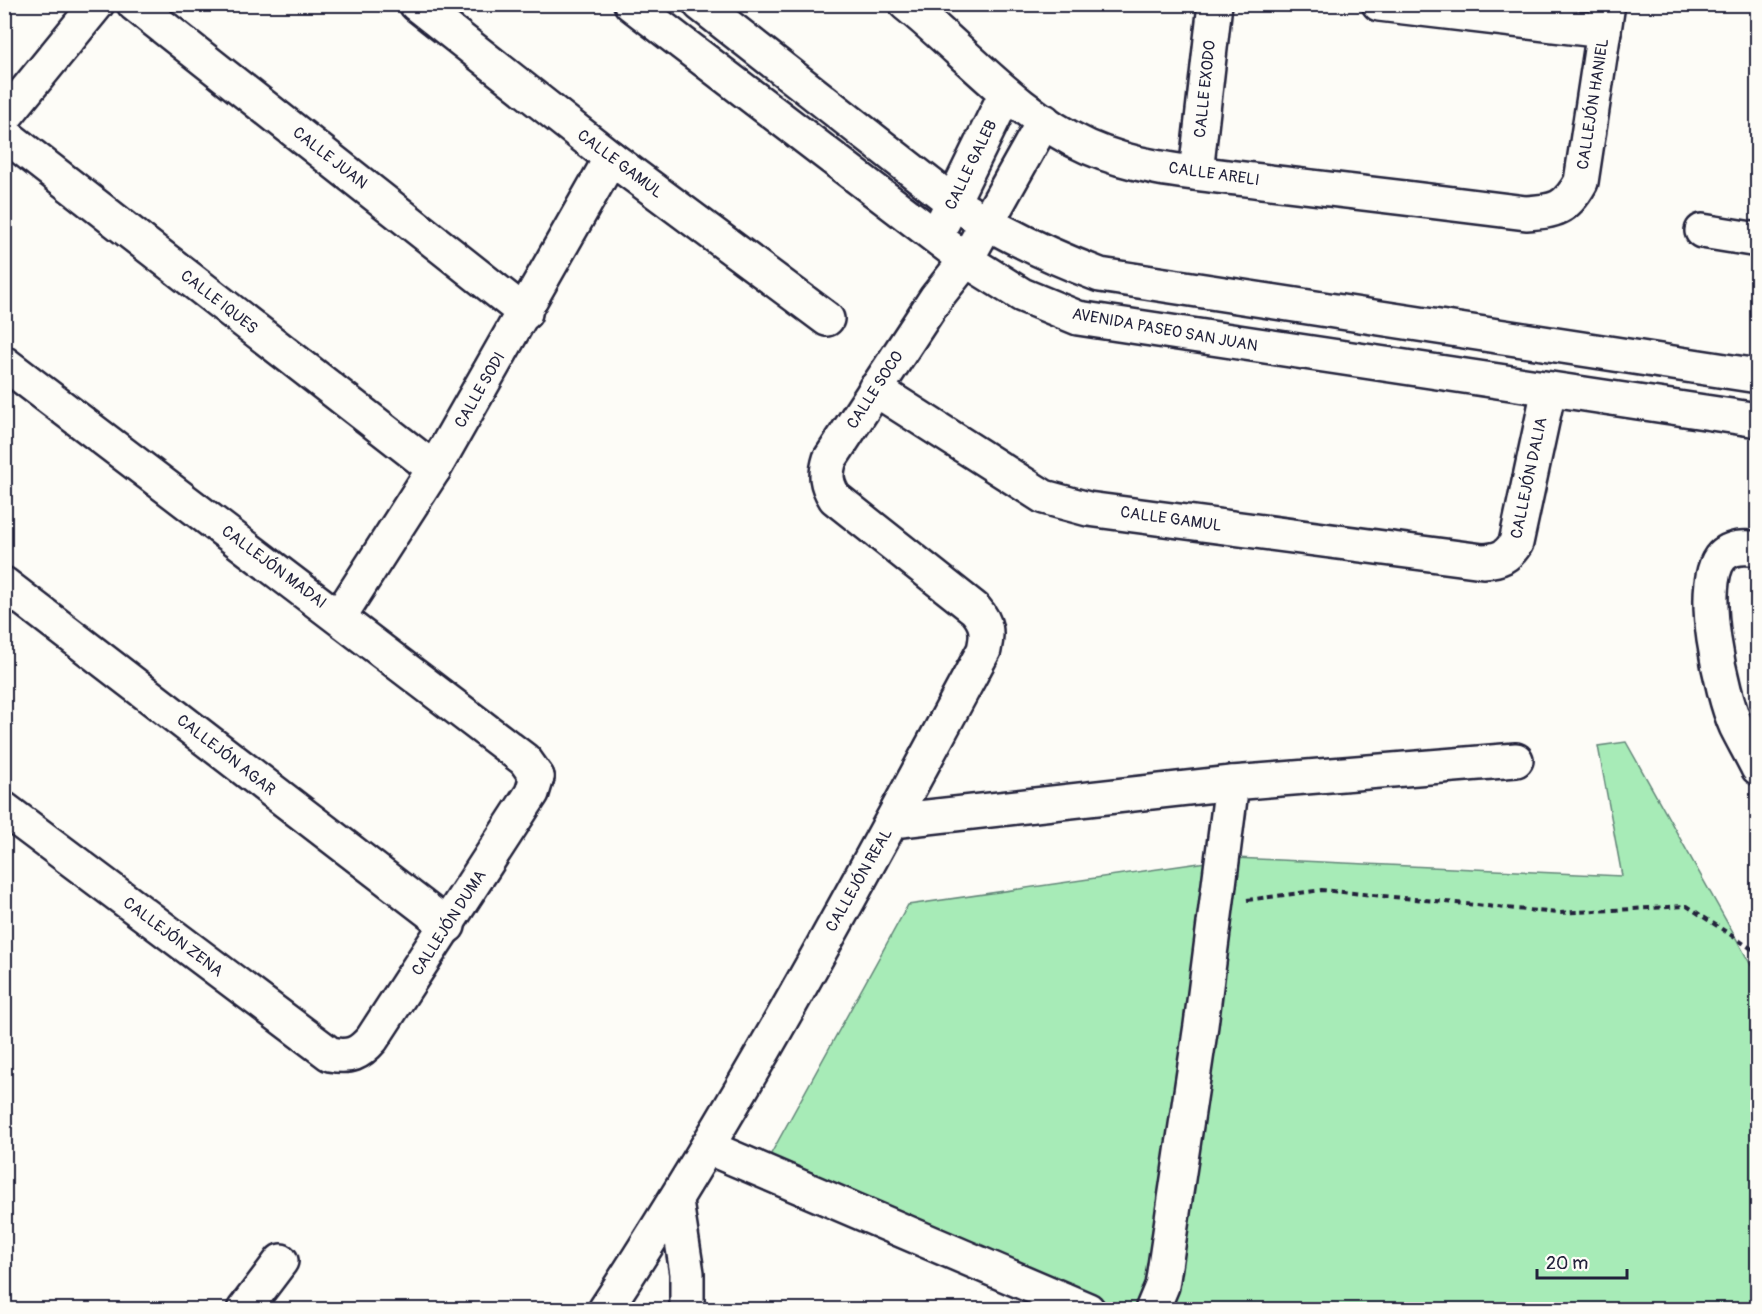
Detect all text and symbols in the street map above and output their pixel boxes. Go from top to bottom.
street label: CALLEJÓN HANIEL [1572,37,1613,171]
street label: CALLE EXODO [1190,39,1220,139]
street label: CALLE GALEB [941,117,1001,213]
street label: CALLE JUAN [289,123,371,193]
street label: CALLE GAMUL [573,125,667,203]
street label: CALLE ARELI [1167,158,1261,190]
street label: CALLE IQUES [176,266,262,338]
street label: AVENIDA PASEO SAN JUAN [1071,304,1259,356]
street label: CALLE SOCO [842,347,908,433]
street label: CALLE SODI [450,349,510,431]
street label: CALLEJÓN DALIA [1505,415,1552,541]
street label: CALLE GAMUL [1119,502,1223,536]
street label: CALLEJÓN MADAI [218,520,331,613]
street label: CALLEJÓN AGAR [173,709,280,800]
street label: CALLEJÓN REAL [820,824,897,935]
street label: CALLEJÓN DUMA [407,866,491,980]
street label: CALLEJÓN ZENA [119,892,228,981]
scale bar [1537,1242,1627,1280]
text: 20 m [1546,1252,1588,1275]

